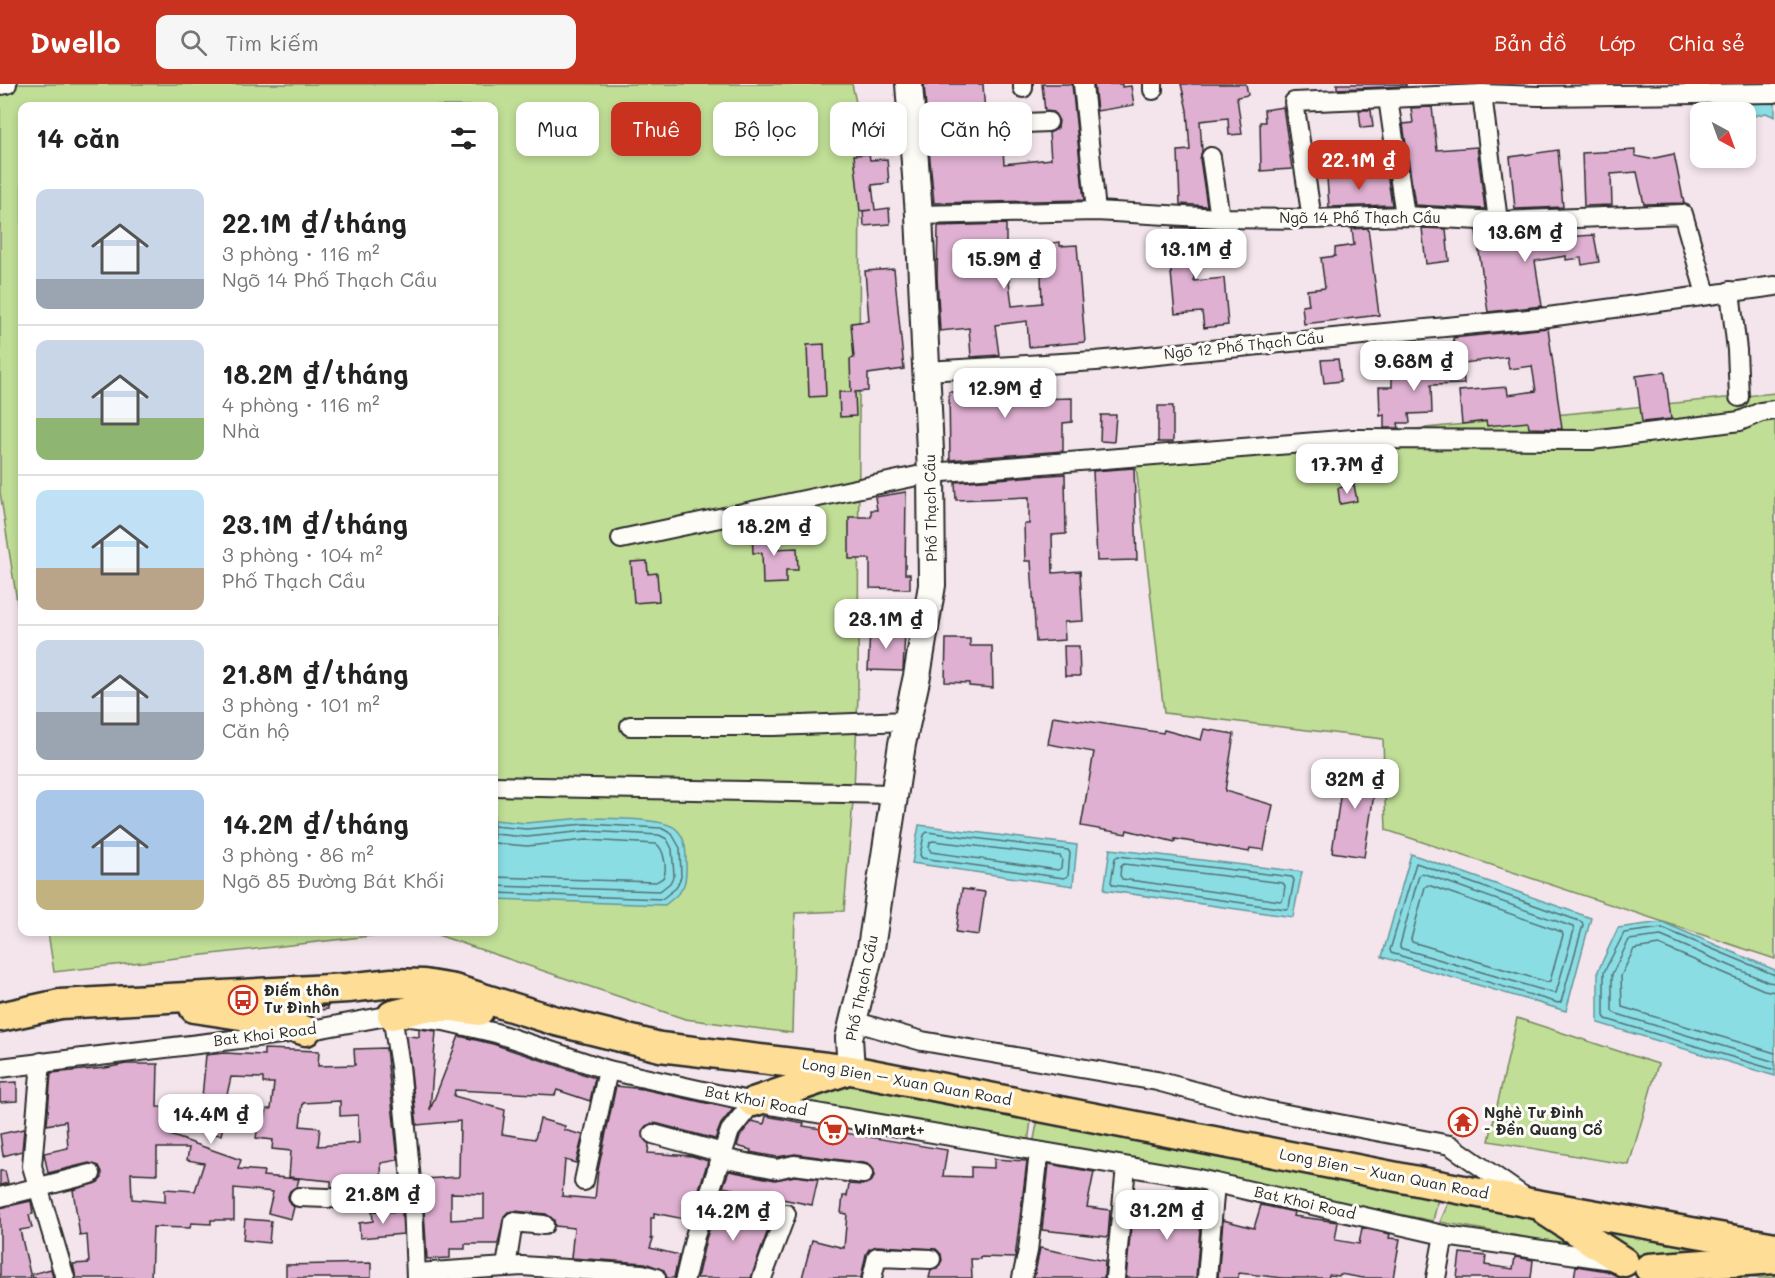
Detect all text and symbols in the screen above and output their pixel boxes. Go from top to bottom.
search box [156,15,576,69]
text: Dwello [30,24,120,60]
icon: search [177,26,210,59]
text: Tìm kiếm [225,28,319,57]
text: Bản đồ [1494,29,1566,56]
text: Lớp [1599,29,1636,56]
text: Chia sẻ [1669,29,1745,56]
chip: Mua [516,102,599,156]
chip: Thuê [611,102,701,156]
chip: Bộ lọc [713,102,818,156]
chip: Mới [830,102,907,156]
chip: Căn hộ [919,102,1032,156]
north arrow [1690,102,1756,168]
map controls [1690,102,1756,168]
text: 14 căn [36,121,120,155]
icon: filters [447,122,480,155]
pin: 22.1M ₫ [1304,140,1414,191]
text: 22.1M ₫ [1322,146,1396,172]
text: 22.1M ₫/tháng [222,206,407,240]
street label: Ngõ 14 Phố Thạch Cầu [1279,207,1441,227]
pin: 13.6M ₫ [1470,212,1580,263]
icon: home [84,213,156,285]
text: 13.6M ₫ [1487,218,1563,244]
pin: 13.1M ₫ [1141,229,1251,280]
text: 13.1M ₫ [1160,235,1232,261]
pin: 15.9M ₫ [949,239,1059,290]
text: 3 phòng · 116 m² [222,240,380,266]
text: 15.9M ₫ [966,245,1042,271]
text: Ngõ 14 Phố Thạch Cầu [222,266,437,292]
street label: Ngõ 12 Phố Thạch Cầu [1163,327,1325,363]
pin: 9.68M ₫ [1359,341,1469,392]
text: 9.68M ₫ [1374,347,1454,373]
text: 18.2M ₫/tháng [222,357,408,391]
icon: home [84,364,156,436]
pin: 12.9M ₫ [950,368,1060,419]
text: 12.9M ₫ [967,374,1043,400]
text: 4 phòng · 116 m² [222,391,380,417]
text: Nhà [222,417,261,443]
pin: 17.7M ₫ [1292,444,1402,495]
text: 17.7M ₫ [1310,450,1384,476]
street label: Phố Thạch Cầu [919,454,941,562]
pin: 18.2M ₫ [719,506,829,557]
text: 23.1M ₫/tháng [222,507,408,541]
text: 18.2M ₫ [736,512,812,538]
icon: home [84,514,156,586]
text: 3 phòng · 104 m² [222,541,383,567]
text: Phố Thạch Cầu [222,567,366,593]
pin: 23.1M ₫ [831,599,941,650]
text: 23.1M ₫ [848,605,924,631]
text: 21.8M ₫/tháng [222,657,408,691]
icon: home [84,664,156,736]
text: 3 phòng · 101 m² [222,691,380,717]
text: Căn hộ [222,717,289,743]
pin: 32M ₫ [1313,759,1397,810]
text: 32M ₫ [1325,765,1385,791]
text: 14.2M ₫/tháng [222,807,409,841]
icon: home [84,814,156,886]
text: 3 phòng · 86 m² [222,841,374,867]
text: Ngõ 85 Đường Bát Khối [222,867,445,893]
street label: Phố Thạch Cầu [840,933,882,1043]
place label: Điếm thôn Tư Đình [264,980,339,1017]
bus stop icon: Điếm thôn Tư Đình [227,984,259,1016]
street label: Bat Khoi Road [212,1018,317,1050]
street label: Long Bien – Xuan Quan Road [801,1053,1013,1109]
street label: Bat Khoi Road [704,1080,809,1120]
pin: 14.4M ₫ [156,1094,266,1145]
text: 14.4M ₫ [172,1100,250,1126]
place label: Nghè Tư Đình - Đền Quang Cổ [1484,1102,1602,1139]
temple icon: Nghè Tư Đình - Đền Quang Cổ [1447,1106,1479,1138]
supermarket icon: WinMart+ [817,1114,849,1146]
place label: WinMart+ [854,1119,925,1139]
street label: Long Bien – Xuan Quan Road [1278,1143,1490,1203]
pin: 21.8M ₫ [328,1174,438,1225]
text: 21.8M ₫ [345,1180,421,1206]
street label: Bat Khoi Road [1253,1181,1358,1223]
pin: 31.2M ₫ [1112,1190,1222,1241]
pin: 14.2M ₫ [678,1191,788,1242]
text: 31.2M ₫ [1129,1196,1205,1222]
text: 14.2M ₫ [695,1197,771,1223]

